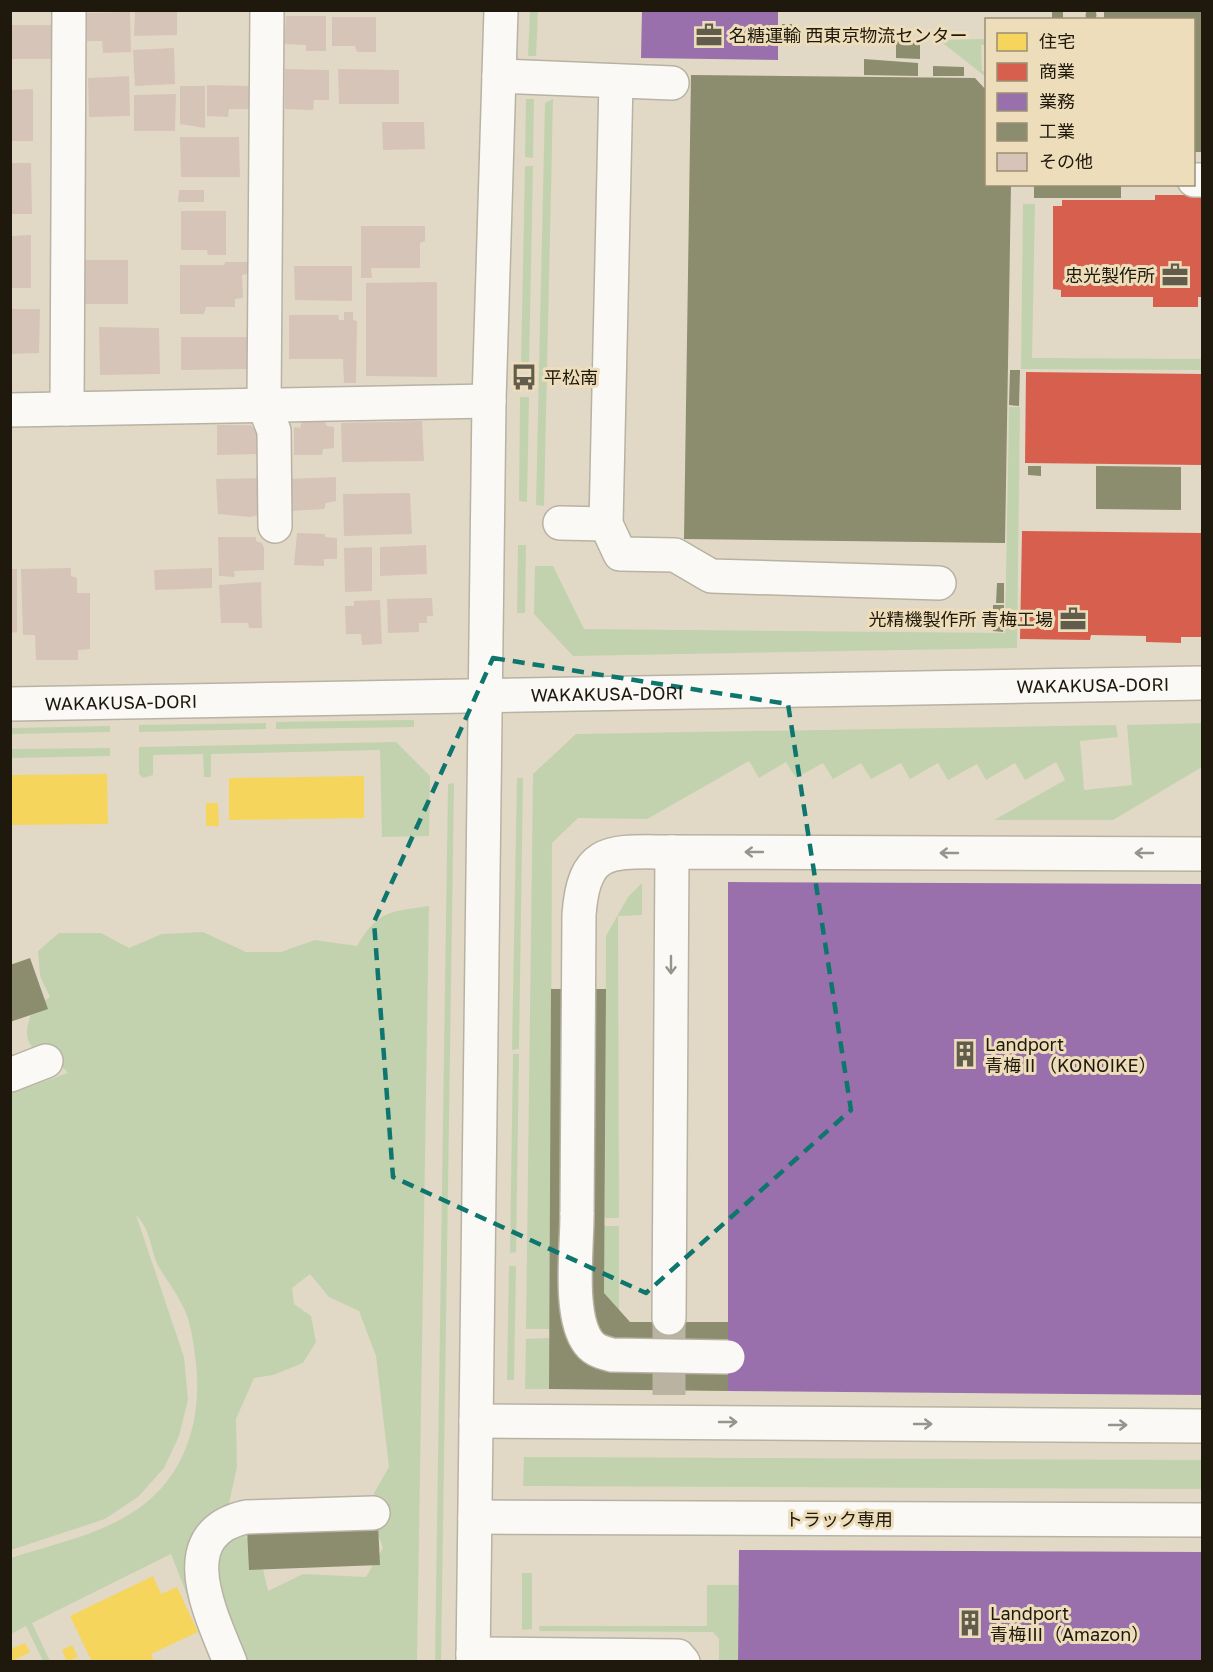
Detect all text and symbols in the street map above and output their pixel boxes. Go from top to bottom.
legend [985,18,1195,186]
office icon: 名糖運輸 西東京物流センター [694,20,724,50]
place label: 名糖運輸 西東京物流センター [729,24,968,46]
text: 住宅 [1039,30,1075,52]
text: 商業 [1039,60,1075,82]
text: 業務 [1039,90,1075,112]
text: 工業 [1039,120,1075,142]
text: その他 [1039,150,1093,172]
office icon: 忠光製作所 [1160,260,1190,290]
place label: 忠光製作所 [1065,264,1155,286]
bus stop icon: 平松南 [509,362,539,392]
place label: 平松南 [544,366,598,388]
office icon: 光精機製作所 青梅工場 [1058,604,1088,634]
place label: 光精機製作所 青梅工場 [869,608,1053,630]
street label: WAKAKUSA-DORI [1016,673,1169,697]
street label: WAKAKUSA-DORI [530,681,683,706]
street label: WAKAKUSA-DORI [44,690,198,714]
one-way arrow [745,846,765,858]
one-way arrow [940,847,960,859]
one-way arrow [1135,847,1155,859]
one-way arrow [665,955,677,975]
place label: Landport 青梅Ⅱ（KONOIKE） [985,1033,1156,1076]
building icon: Landport 青梅Ⅱ（KONOIKE） [950,1039,980,1069]
one-way arrow [717,1416,737,1428]
one-way arrow [912,1418,932,1429]
one-way arrow [1107,1419,1127,1431]
street label: トラック専用 [785,1508,893,1530]
place label: Landport 青梅Ⅲ（Amazon） [990,1602,1149,1645]
building icon: Landport 青梅Ⅲ（Amazon） [955,1608,985,1638]

